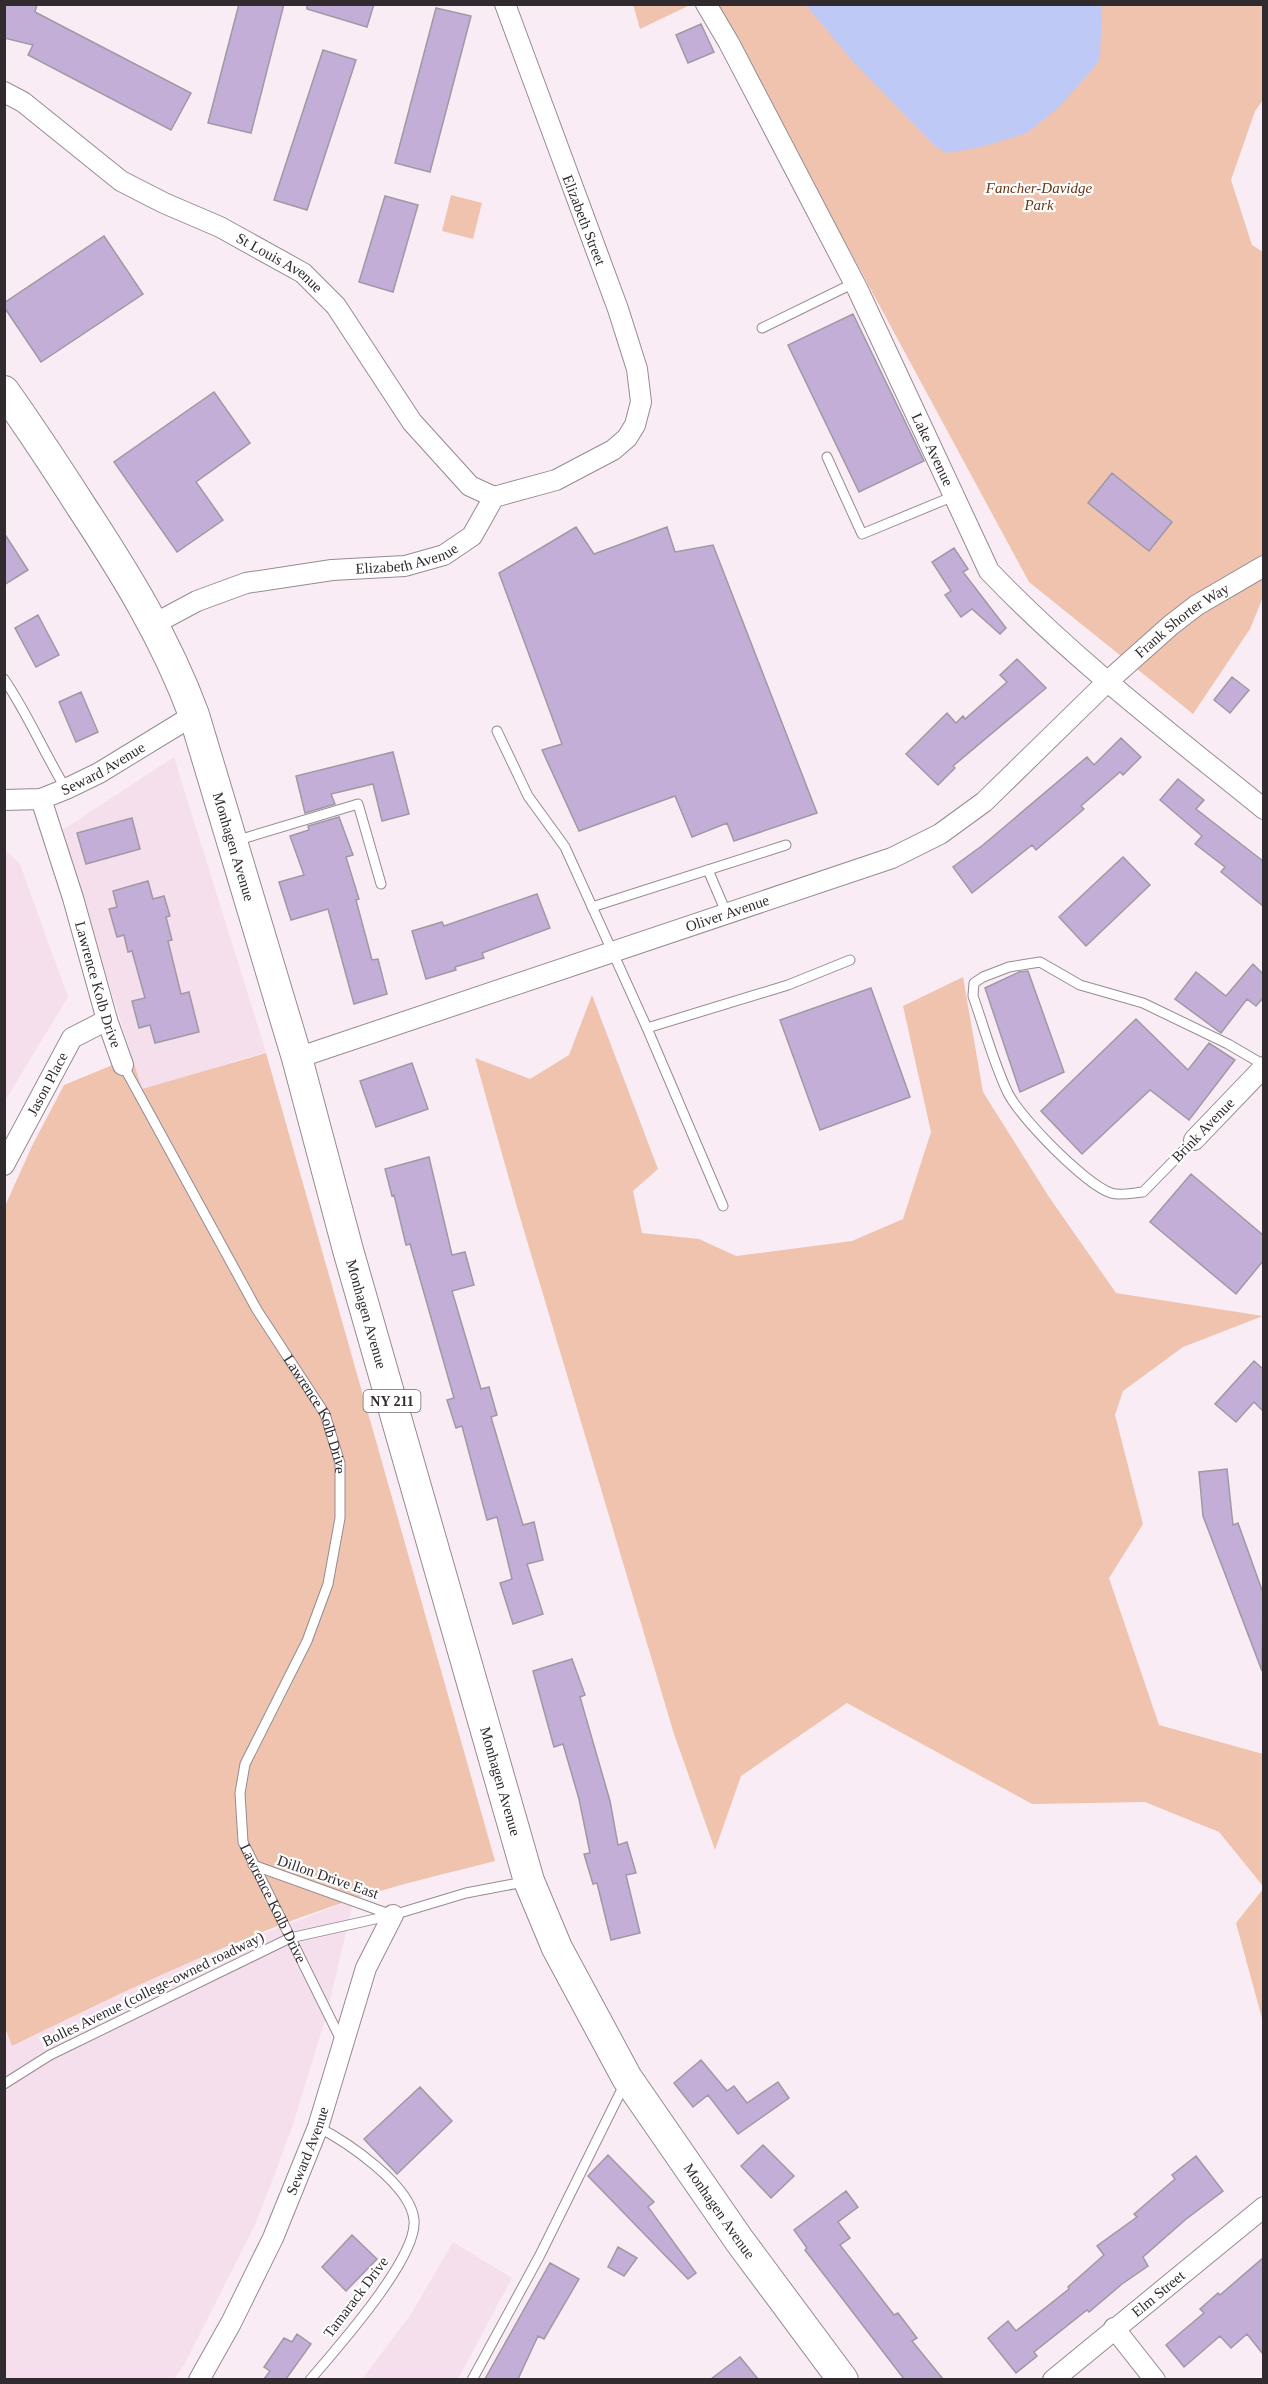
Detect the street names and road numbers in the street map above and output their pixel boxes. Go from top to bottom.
street label: Elizabeth Street [559,173,609,268]
street label: St Louis Avenue [234,230,326,296]
street label: Lake Avenue [909,411,956,489]
street label: Elizabeth Avenue [355,540,461,577]
street label: Frank Shorter Way [1132,580,1232,661]
street label: Seward Avenue [59,739,148,798]
street label: Monhagen Avenue [210,790,257,903]
street label: Oliver Avenue [684,892,771,935]
street label: Lawrence Kolb Drive [72,919,124,1050]
street label: Jason Place [24,1049,71,1118]
street label: Brink Avenue [1169,1094,1238,1165]
street label: Monhagen Avenue [343,1258,390,1371]
street label: Lawrence Kolb Drive [281,1352,348,1474]
road number: NY 211 [364,1390,420,1412]
street label: Monhagen Avenue [477,1725,524,1838]
street label: Lawrence Kolb Drive [237,1841,310,1966]
street label: Dillon Drive East [275,1852,381,1902]
street label: Bolles Avenue (college-owned roadway) [40,1928,267,2051]
street label: Seward Avenue [283,2104,332,2197]
street label: Monhagen Avenue [680,2160,758,2262]
street label: Tamarack Drive [320,2253,392,2340]
street label: Elm Street [1128,2267,1189,2320]

